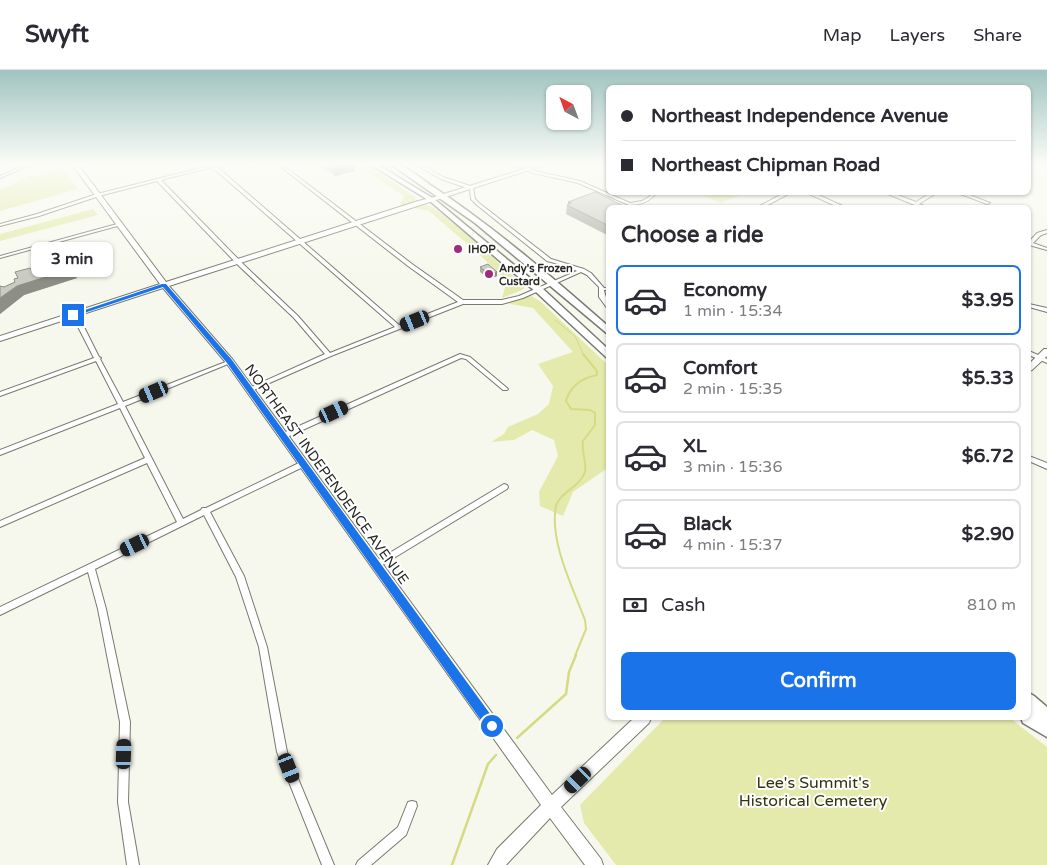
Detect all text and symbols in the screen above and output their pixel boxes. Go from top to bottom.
text: Swyft [25,20,89,49]
text: Map [823,24,862,46]
text: Layers [890,24,945,46]
text: Share [973,24,1022,46]
north arrow [546,85,591,130]
map controls [546,85,591,130]
text: Northeast Independence Avenue [651,105,948,127]
text: Northeast Chipman Road [651,154,880,176]
text: Choose a ride [621,222,764,248]
callout: 3 min [32,242,114,278]
marker: IHOP [452,243,464,255]
place label: IHOP [468,243,496,256]
text: 3 min [51,249,93,269]
place label: Andy's Frozen Custard [499,262,573,288]
marker: Andy's Frozen Custard [483,268,495,280]
icon: car [623,278,668,323]
text: Economy [683,279,767,301]
text: $3.95 [962,289,1014,311]
text: 1 min · 15:34 [683,301,782,321]
route end [62,304,84,326]
car [398,308,431,334]
icon: car [623,356,668,401]
text: Comfort [683,357,757,379]
street label: NORTHEAST INDEPENDENCE AVENUE [241,361,412,588]
text: $5.33 [962,367,1014,389]
car [137,379,170,405]
text: 2 min · 15:35 [683,379,782,399]
car [317,399,350,425]
icon: car [623,434,668,479]
text: XL [683,435,707,457]
text: $6.72 [962,445,1014,467]
text: 3 min · 15:36 [683,457,782,477]
icon: car [623,512,668,557]
text: Black [683,513,732,535]
text: $2.90 [962,523,1014,545]
car [118,532,151,558]
text: 4 min · 15:37 [683,535,782,555]
icon: cash [621,591,649,619]
text: Cash [661,594,706,616]
text: 810 m [967,595,1016,615]
button: Confirm [621,652,1016,710]
route start [481,715,503,737]
car [115,739,132,769]
car [276,751,301,785]
car [561,764,594,796]
park label: Lee's Summit's Historical Cemetery [739,773,888,811]

